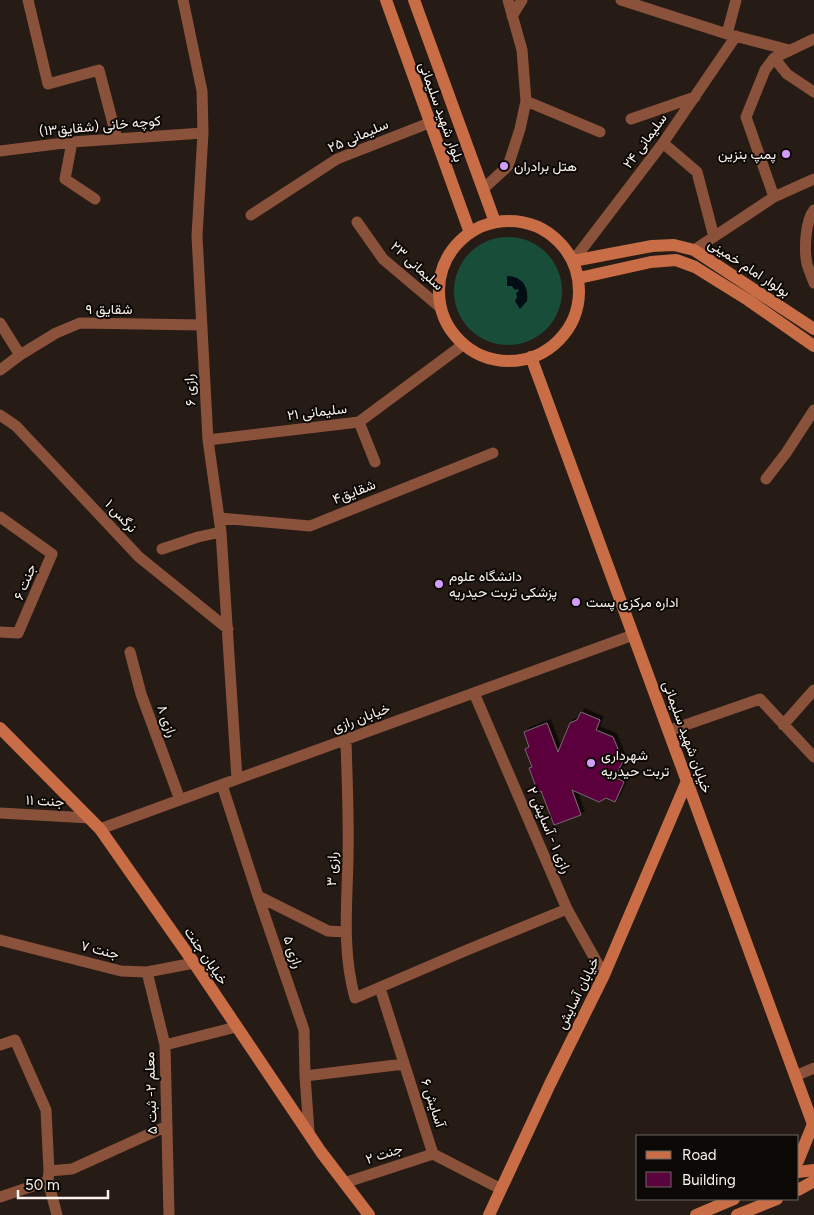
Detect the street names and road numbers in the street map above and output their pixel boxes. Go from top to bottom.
street label: بلوار شهید سلیمانی [415,59,467,165]
street label: سلیمانی ۲۴ [619,110,671,172]
street label: کوچه خانی (شقایق۱۳) [38,112,162,141]
street label: سلیمانی ۲۵ [325,116,391,156]
street label: بولوار امام خمینی [705,235,793,301]
street label: سلیمانی ۲۳ [387,238,447,294]
street label: شقایق ۹ [85,301,133,318]
street label: رازی ۶ [181,373,199,406]
street label: سلیمانی ۲۱ [286,400,348,424]
street label: شقایق۴ [330,476,378,508]
street label: نرگس ۱ [101,496,141,536]
street label: جنت ۶ [10,561,40,603]
street label: خیابان شهید سلیمانی [659,679,715,795]
street label: خیابان رازی [330,700,392,736]
street label: رازی ۸ [153,702,181,740]
street label: رازی ۱ - آسایش ۲ [523,784,575,876]
street label: جنت ۱۱ [25,792,65,810]
street label: رازی ۳ [323,851,341,887]
street label: خیابان جنت [181,924,231,988]
street label: رازی ۵ [280,933,307,971]
street label: جنت ۷ [79,937,121,963]
street label: خیابان آسایش [553,954,603,1032]
street label: معلم ۲- ثبت ۵ [141,1051,161,1135]
street label: آسایش ۶ [417,1077,449,1131]
street label: جنت ۲ [363,1140,405,1168]

